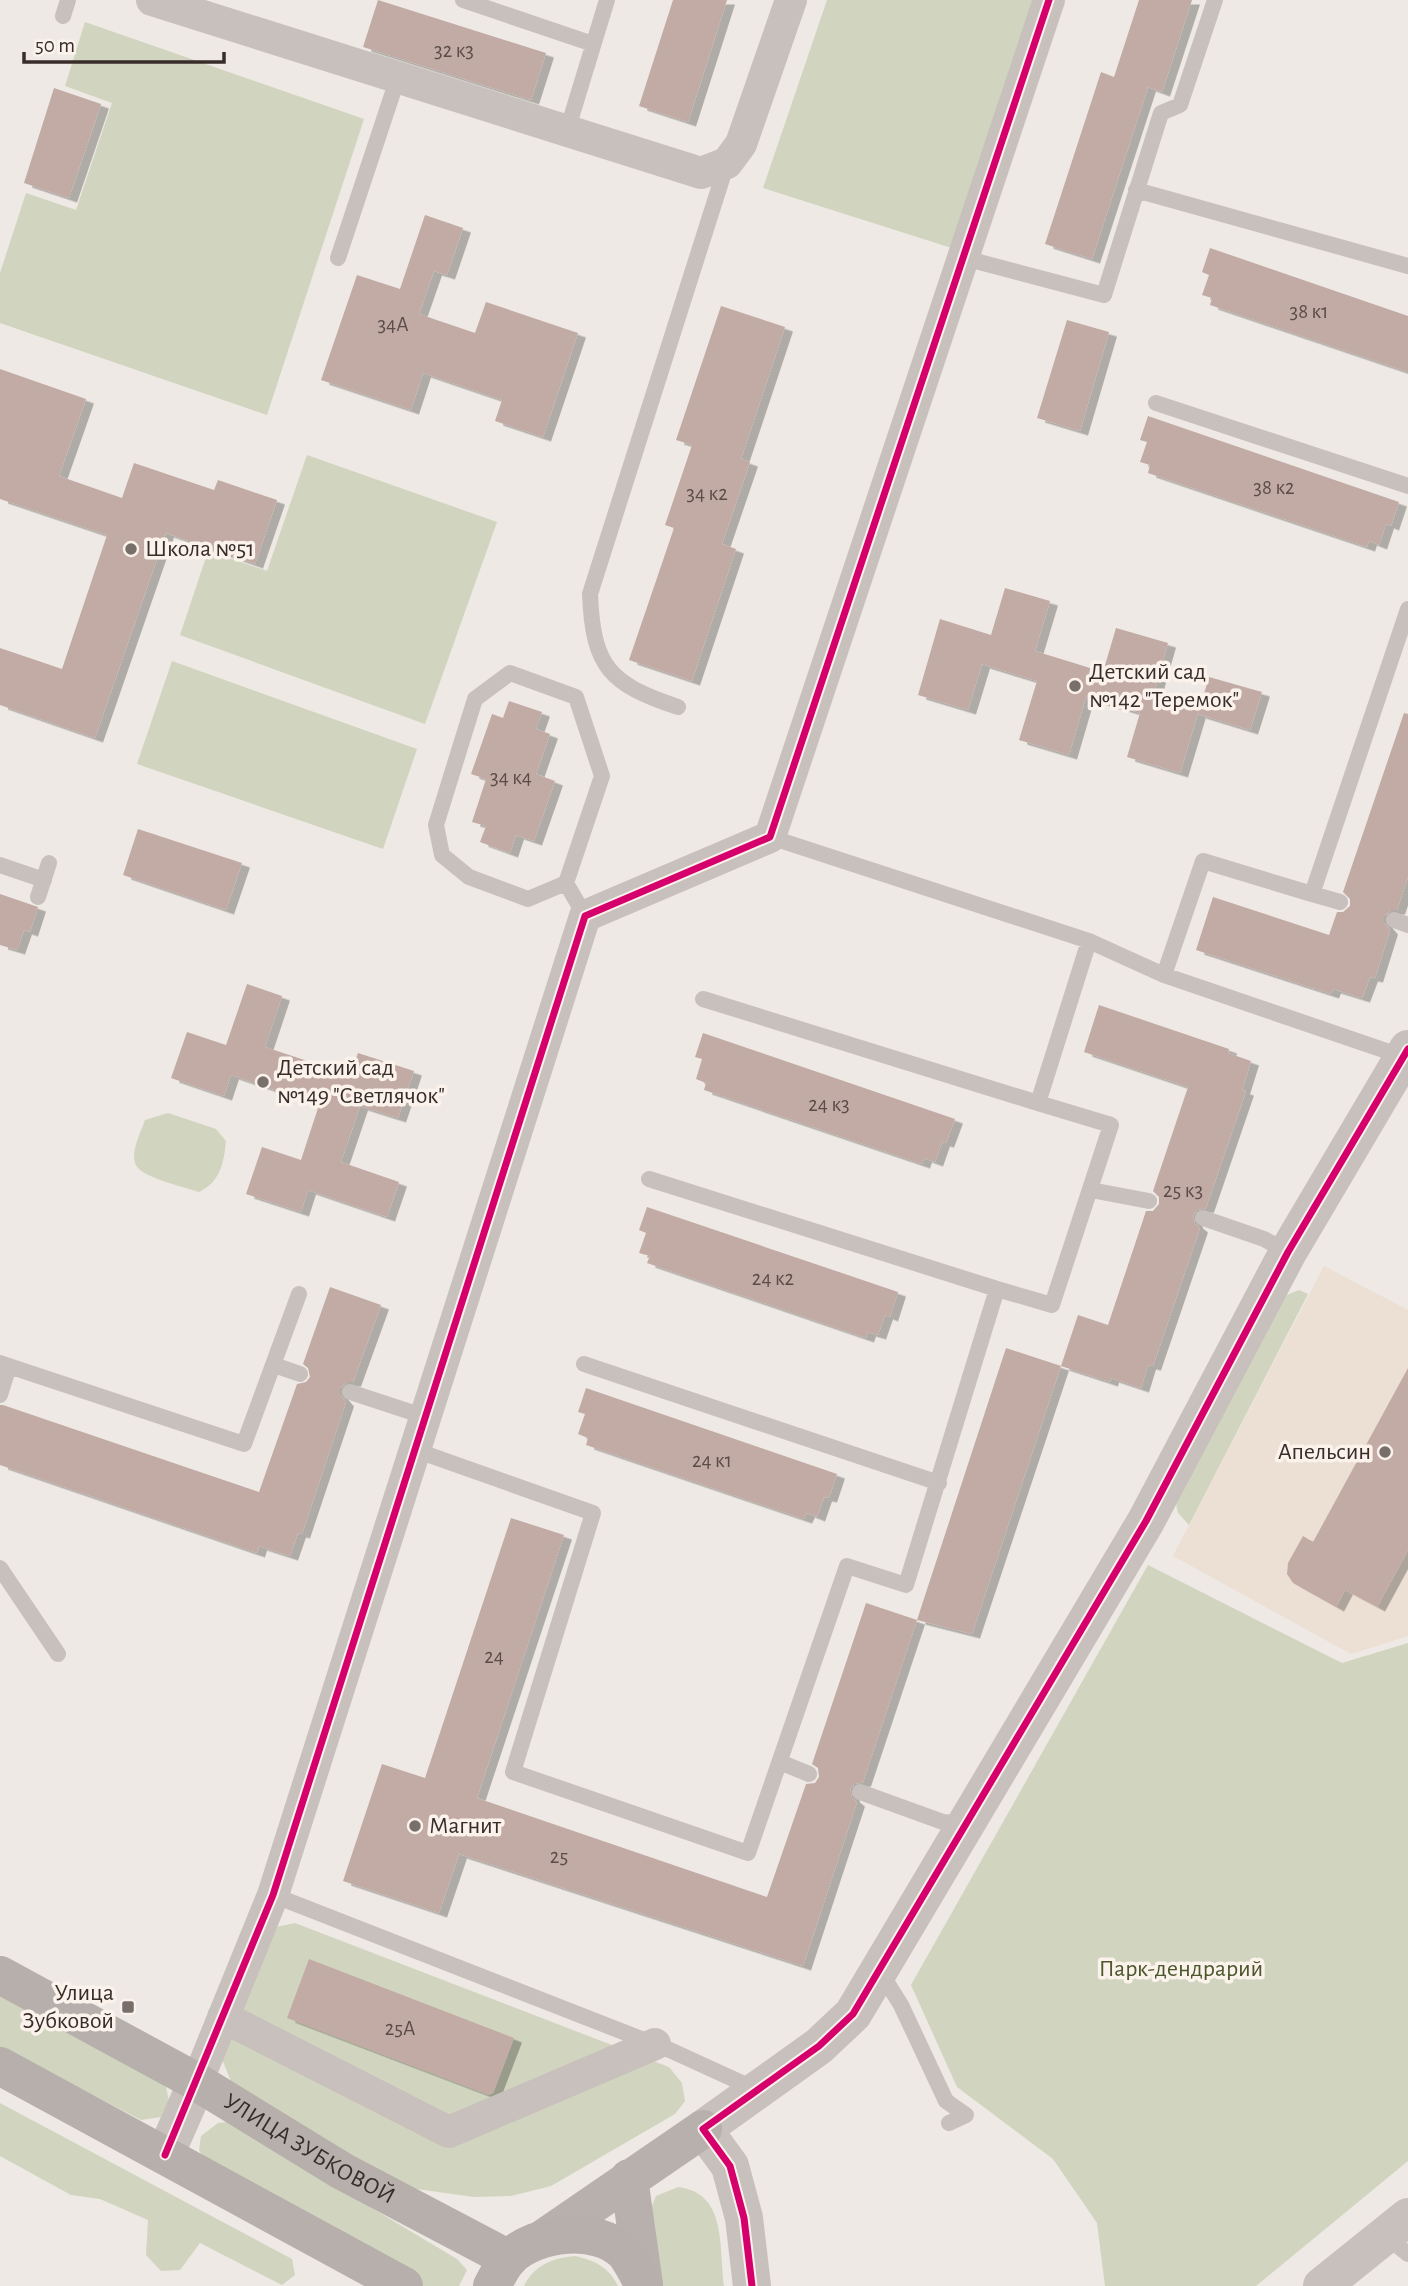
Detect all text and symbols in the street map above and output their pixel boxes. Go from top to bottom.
scale bar [24,21,224,65]
text: 50 m [35,35,75,56]
house number: 32 к3 [434,40,474,61]
house number: 38 к1 [1290,301,1328,322]
house number: 34А [377,314,409,335]
house number: 38 к2 [1253,477,1295,498]
house number: 34 к2 [686,483,728,504]
place label: Школа №51 [145,537,255,561]
marker: Школа №51 [123,541,139,557]
place label: Детский сад №142 "Теремок" [1089,660,1239,712]
marker: Детский сад №142 "Теремок" [1067,678,1083,694]
house number: 34 к4 [490,767,532,788]
place label: Детский сад №149 "Светлячок" [277,1056,445,1108]
marker: Детский сад №149 "Светлячок" [255,1074,271,1090]
house number: 24 к3 [808,1094,850,1115]
house number: 25 к3 [1163,1180,1203,1201]
house number: 24 к2 [752,1268,794,1289]
place label: Апельсин [1278,1440,1371,1464]
marker: Апельсин [1377,1444,1393,1460]
house number: 24 к1 [692,1450,732,1471]
house number: 24 [484,1646,504,1667]
place label: Магнит [429,1814,501,1838]
marker: Магнит [407,1818,423,1834]
house number: 25 [550,1846,568,1867]
park label: Парк-дендрарий [1099,1957,1263,1981]
place label: Улица Зубковой [22,1981,114,2033]
marker: Улица Зубковой [120,1999,136,2015]
house number: 25А [385,2018,415,2039]
street label: УЛИЦА ЗУБКОВОЙ [219,2089,399,2209]

